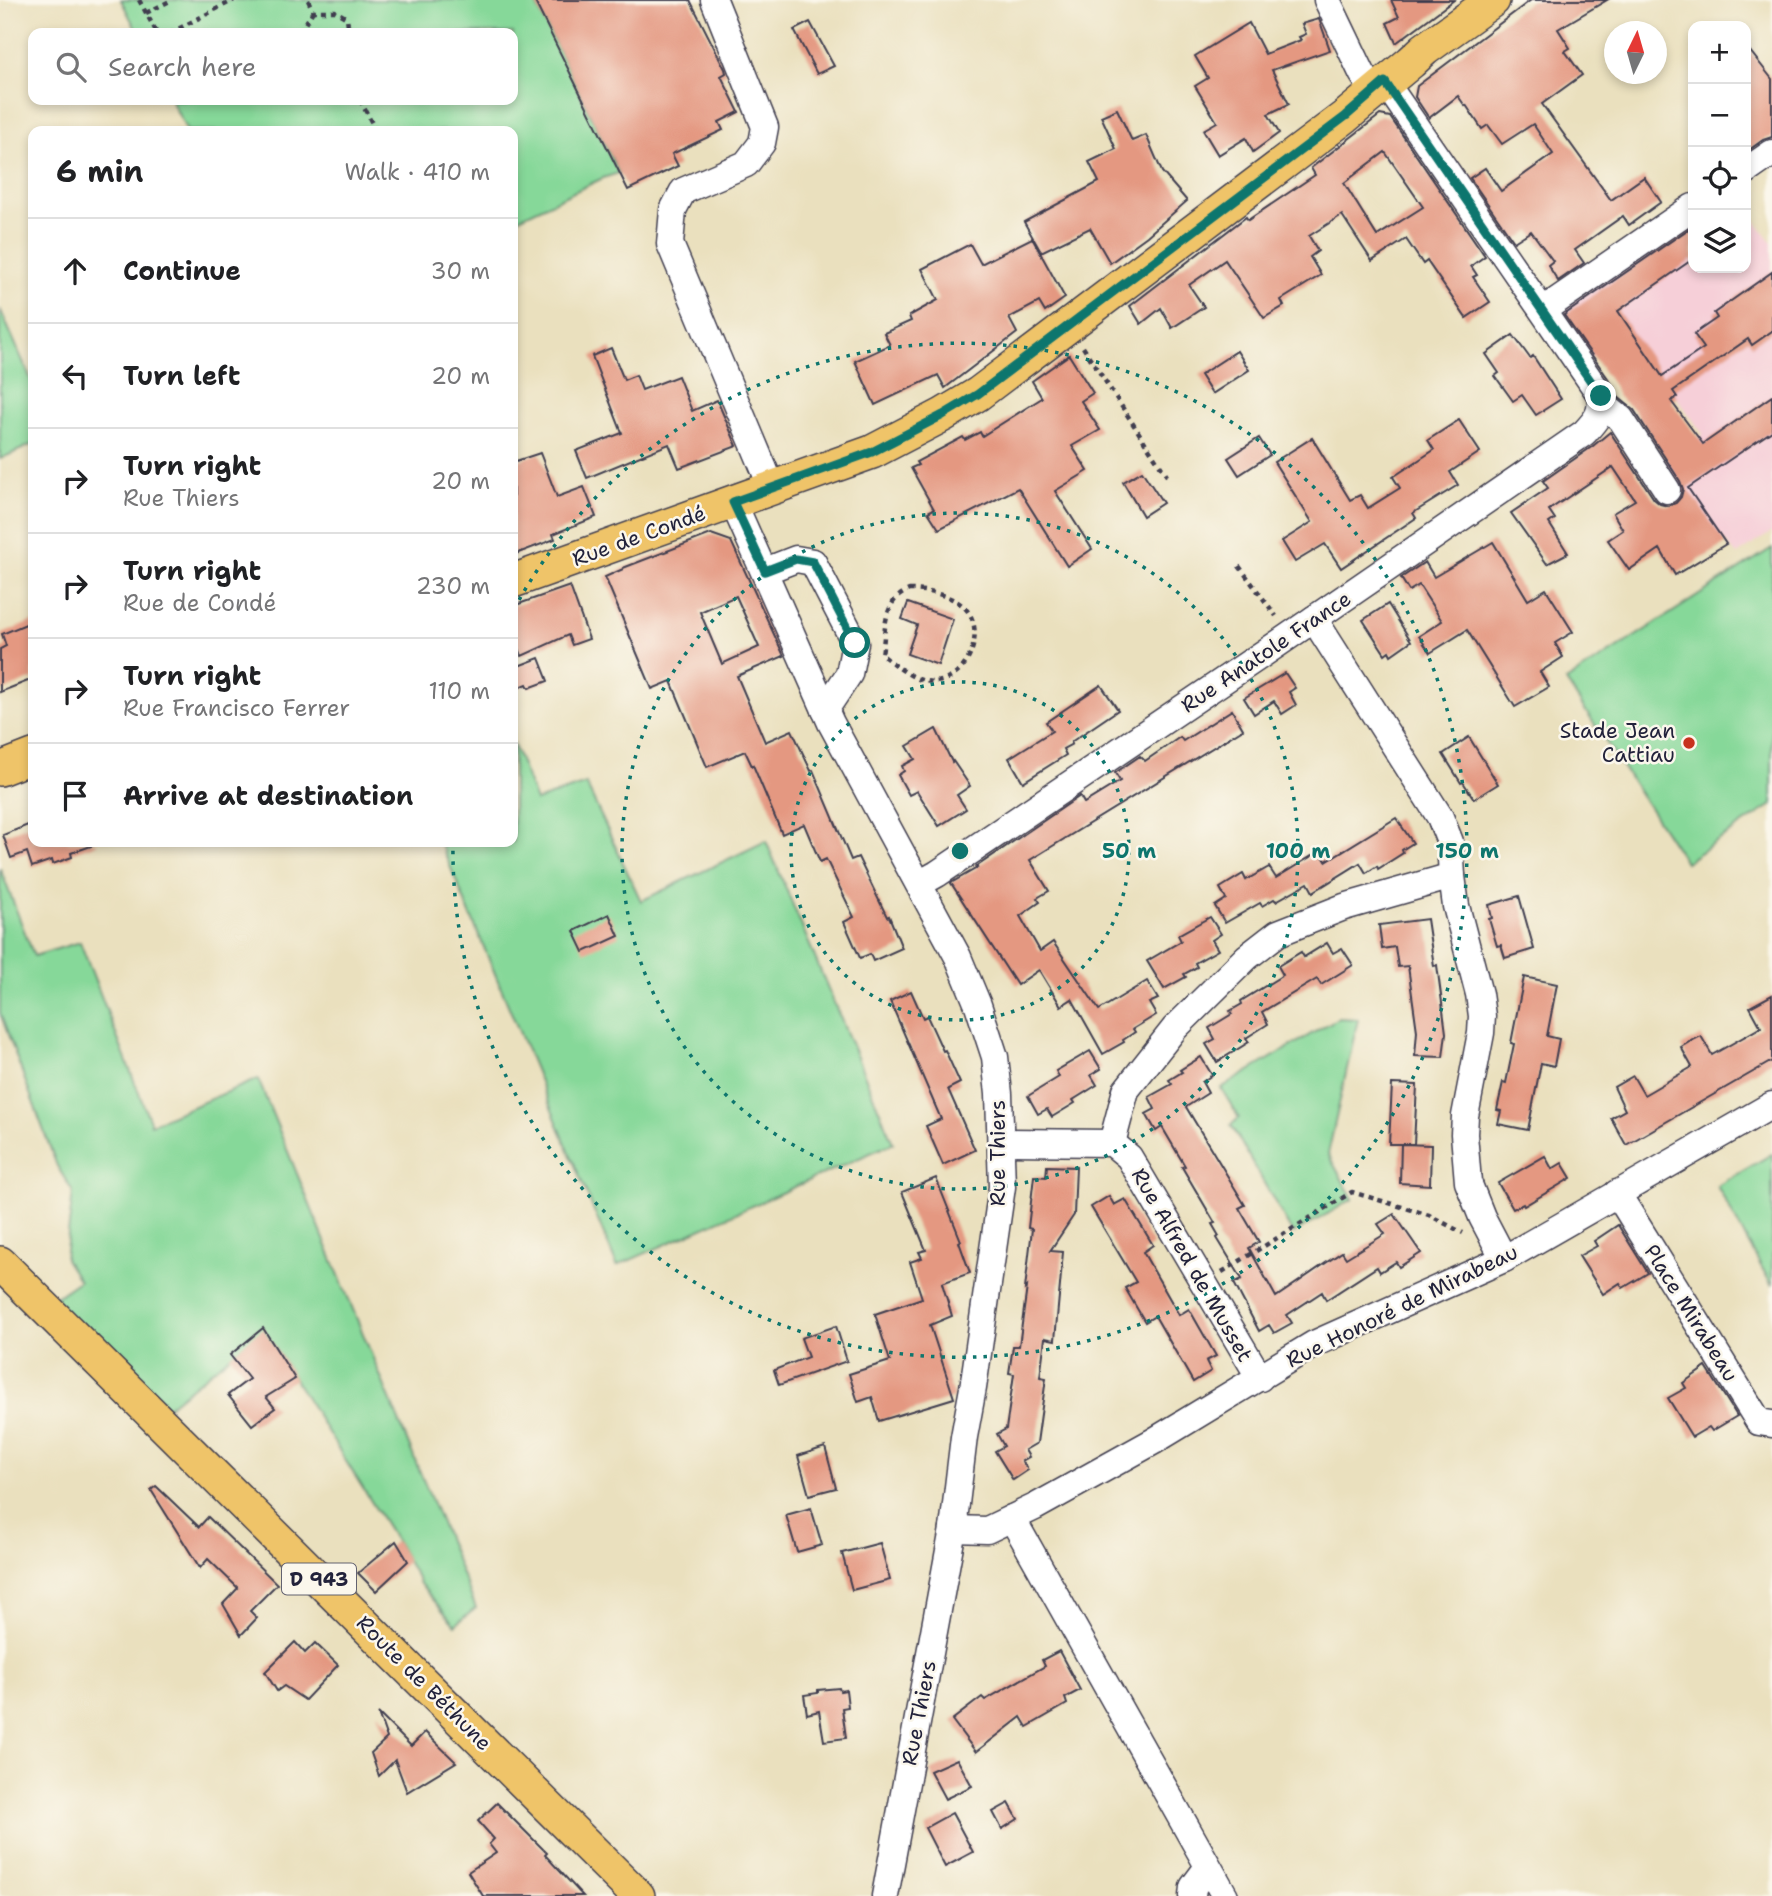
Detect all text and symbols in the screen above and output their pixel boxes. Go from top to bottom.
north arrow [1604,21,1667,84]
map controls [1688,21,1751,273]
button: + [1688,21,1751,84]
search box [28,28,518,105]
icon: search [52,48,90,86]
text: Search here [108,49,257,84]
button: − [1688,84,1751,147]
button: locate [1688,147,1751,210]
text: 6 min [56,151,143,192]
text: Walk · 410 m [345,157,490,187]
button: layers [1688,210,1751,273]
icon: ahead [56,252,94,290]
text: Continue [123,253,241,288]
text: 30 m [431,256,490,286]
icon: left [56,357,94,395]
text: Turn left [123,358,240,393]
text: 20 m [431,361,490,391]
route end [1585,380,1616,411]
text: Turn right [123,448,261,483]
icon: right [56,462,94,500]
text: 20 m [431,466,490,496]
text: Rue Thiers [123,483,240,513]
street label: Rue de Condé [568,499,710,573]
text: Turn right [123,553,261,588]
icon: right [56,567,94,605]
text: 230 m [416,571,490,601]
street label: Rue Anatole France [1176,585,1356,719]
text: Rue de Condé [123,588,276,618]
route start [839,627,870,658]
text: Turn right [123,658,261,693]
icon: right [56,672,94,710]
text: 110 m [428,676,490,706]
text: Rue Francisco Ferrer [123,693,350,723]
place label: Stade Jean Cattiau [1560,717,1675,769]
marker: Stade Jean Cattiau [1681,735,1697,751]
icon: arrive [56,777,94,815]
text: Arrive at destination [123,778,413,813]
text: 50 m [1102,837,1156,865]
text: 100 m [1266,837,1330,865]
text: 150 m [1435,837,1499,865]
centre of rings [948,839,972,863]
street label: Rue Thiers [984,1100,1012,1206]
street label: Rue Alfred de Musset [1125,1163,1259,1367]
street label: Rue Honoré de Mirabeau [1282,1238,1522,1374]
street label: Place Mirabeau [1638,1239,1744,1387]
road number: D 943 [282,1564,356,1595]
street label: Route de Béthune [350,1609,498,1757]
street label: Rue Thiers [895,1658,943,1768]

